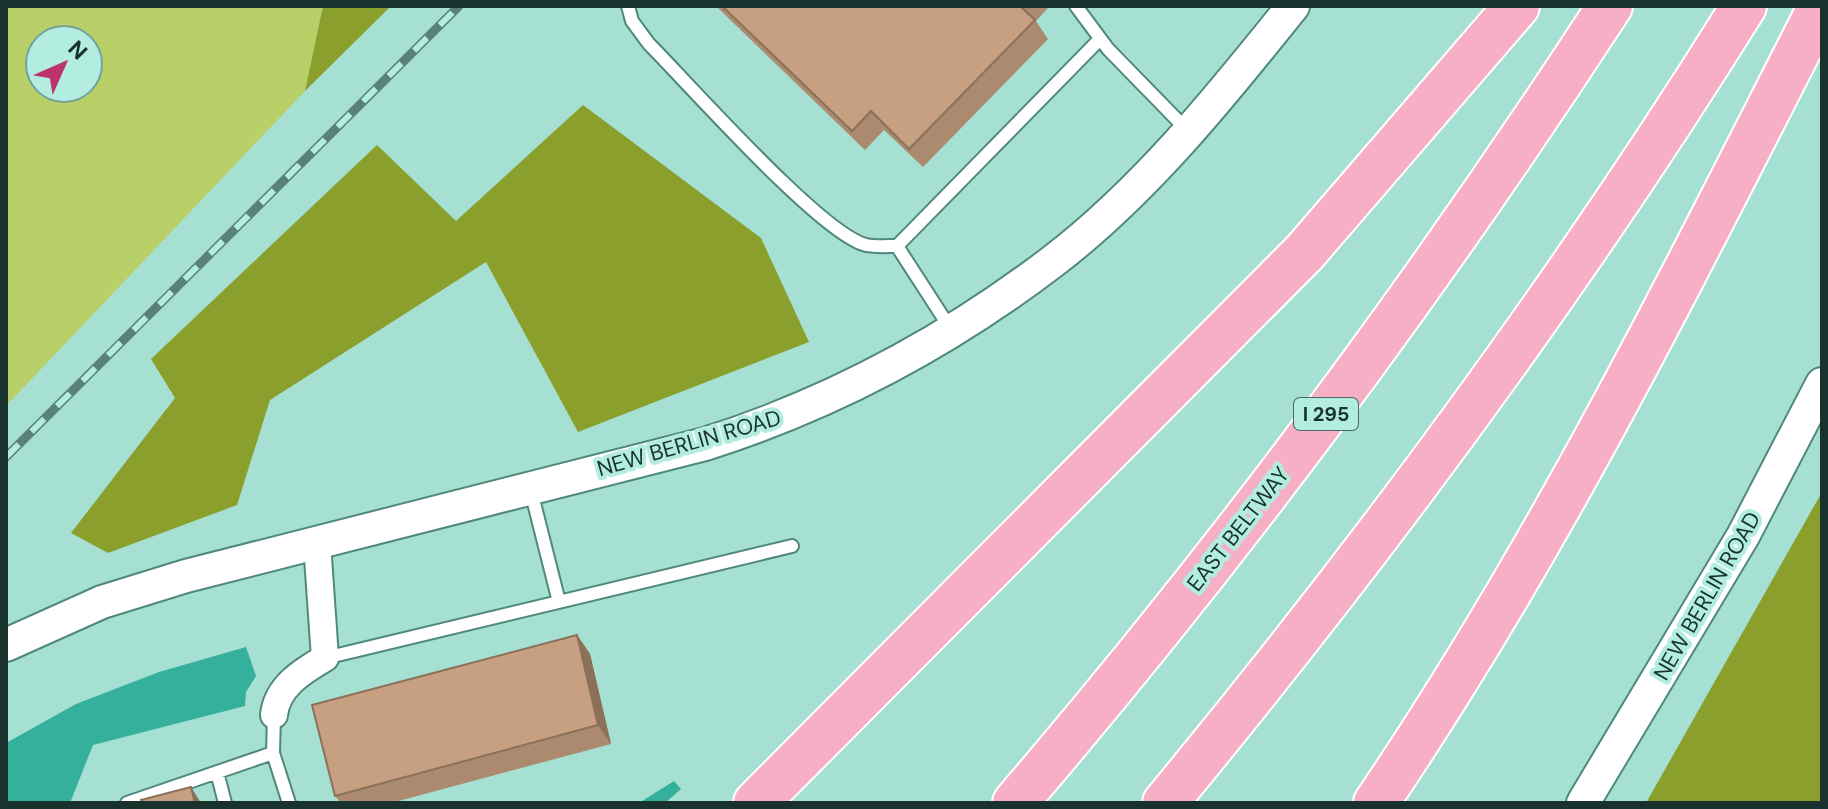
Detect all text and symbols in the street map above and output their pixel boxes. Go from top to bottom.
north arrow [24,24,104,104]
text: N [62,34,94,66]
road number: I 295 [1294,398,1358,430]
street label: NEW BERLIN ROAD [594,403,784,483]
street label: EAST BELTWAY [1180,461,1296,597]
street label: NEW BERLIN ROAD [1647,506,1767,686]

